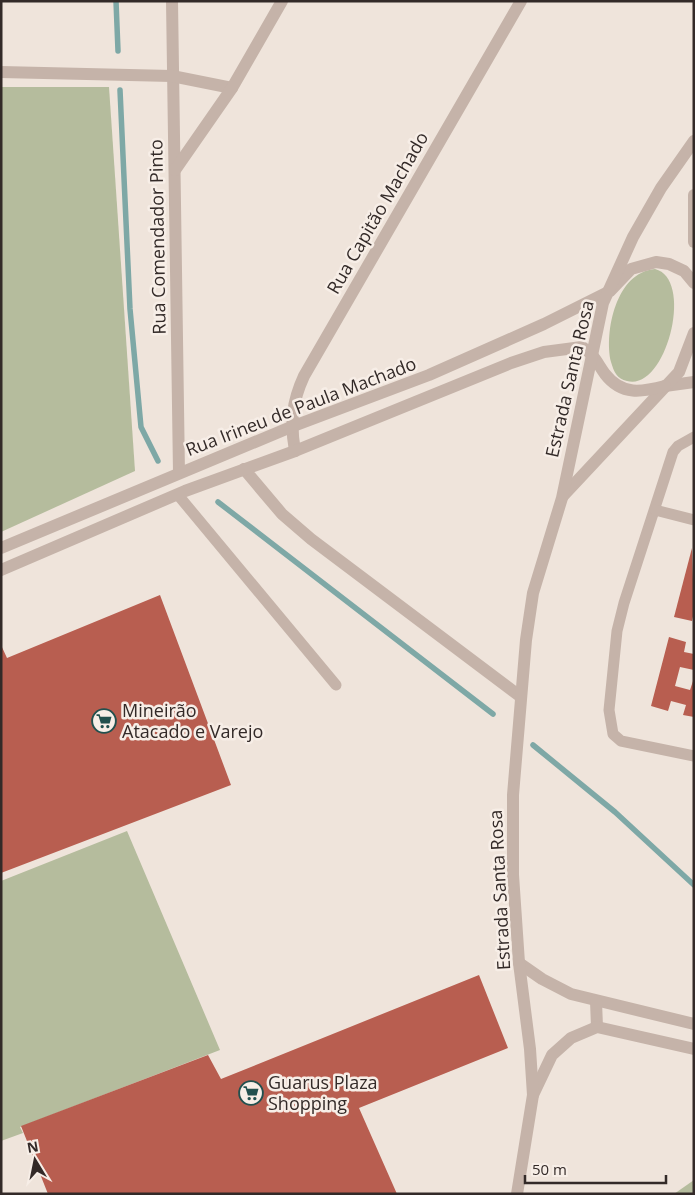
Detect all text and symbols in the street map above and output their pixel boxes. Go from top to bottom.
street label: Rua Capitão Machado [321,127,433,298]
street label: Rua Comendador Pinto [143,139,171,335]
street label: Estrada Santa Rosa [539,298,599,460]
street label: Rua Irineu de Paula Machado [182,351,419,461]
place label: Mineirão Atacado e Varejo [122,698,263,743]
supermarket icon: Mineirão Atacado e Varejo [91,708,117,734]
street label: Estrada Santa Rosa [483,809,515,971]
place label: Guarus Plaza Shopping [268,1070,378,1115]
supermarket icon: Guarus Plaza Shopping [238,1080,264,1106]
north arrow [10,1135,60,1185]
text: N [25,1136,40,1157]
scale bar [525,1152,666,1184]
text: 50 m [532,1159,567,1179]

